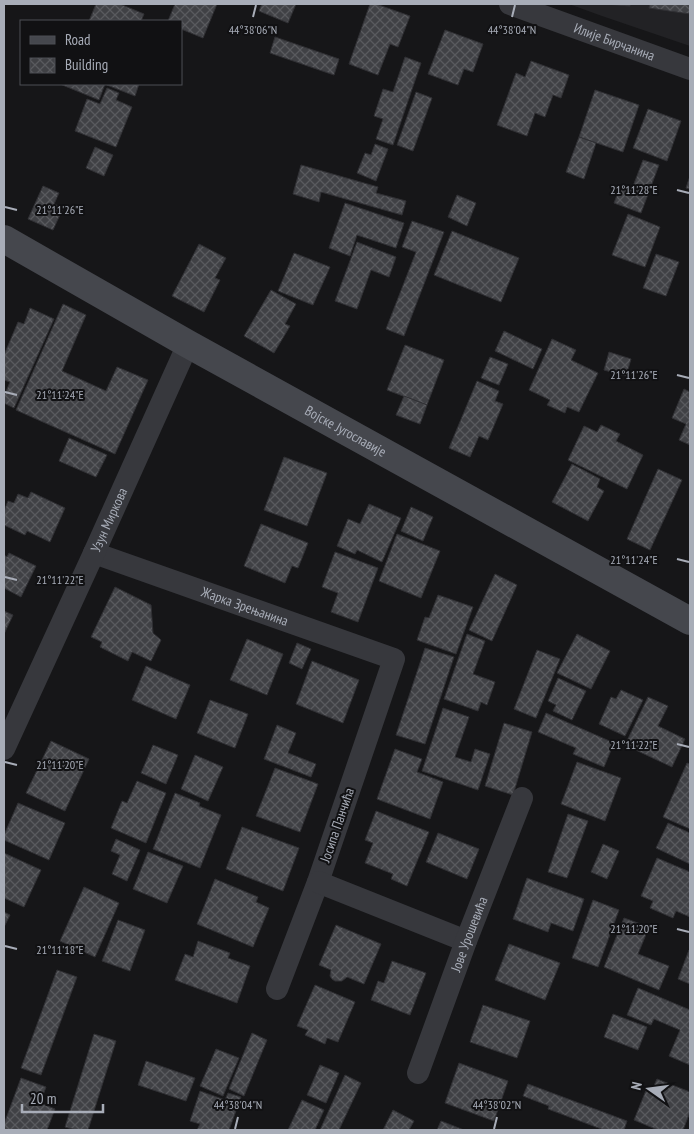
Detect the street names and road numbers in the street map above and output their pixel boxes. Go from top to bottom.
street label: Илије Бирчанина [571,19,657,65]
street label: Војске Југославије [302,401,390,461]
street label: Узун Миркова [87,485,131,555]
street label: Жарка Зрењанина [198,582,291,630]
street label: Јосипа Панчића [316,785,358,866]
street label: Јове Урошевића [446,894,492,975]

